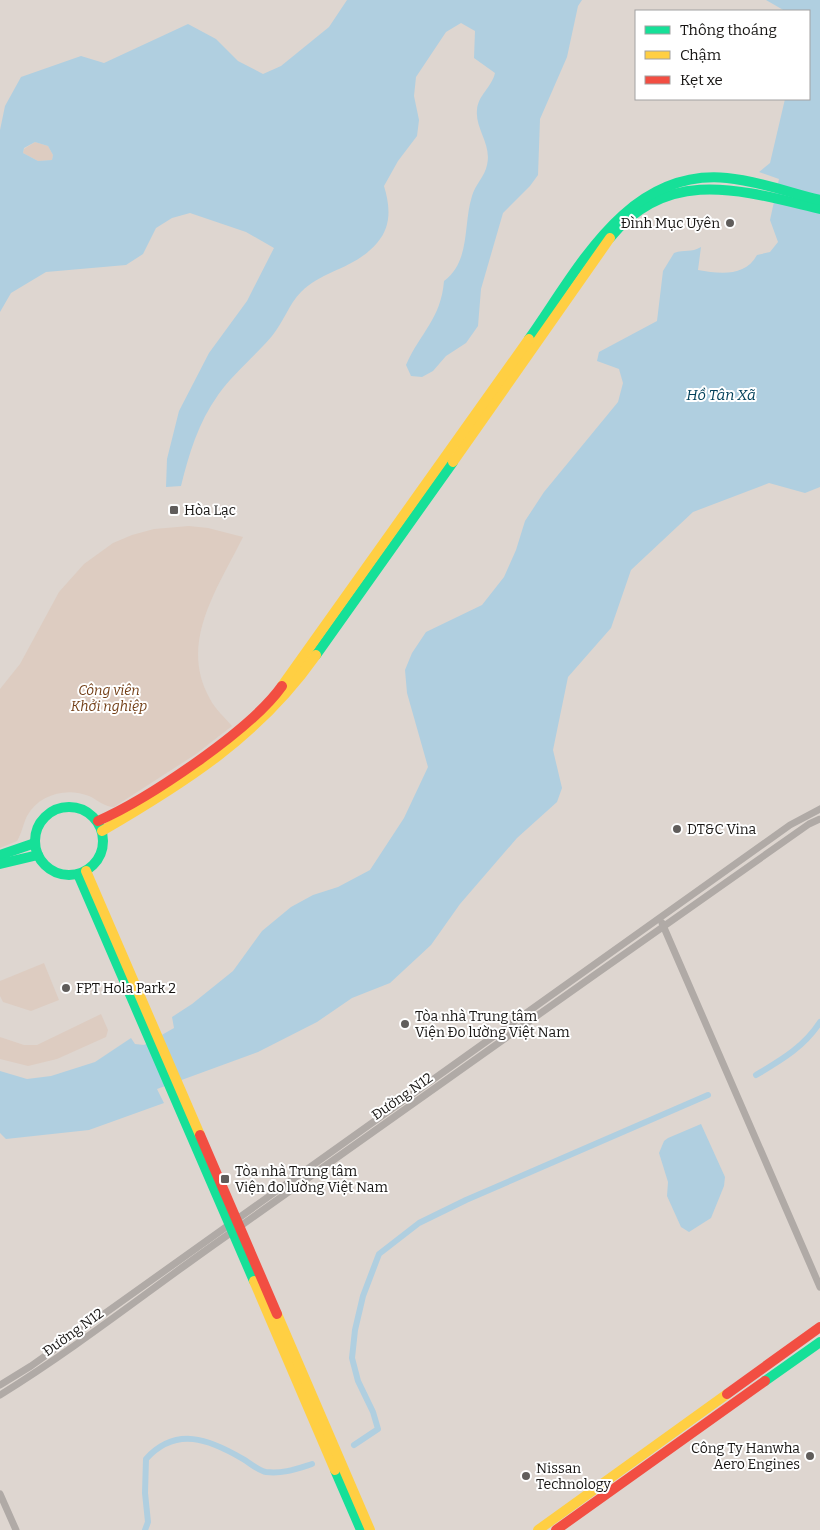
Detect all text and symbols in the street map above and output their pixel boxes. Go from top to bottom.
legend [635,10,810,100]
text: Thông thoáng [680,21,777,39]
text: Chậm [680,46,722,64]
text: Kẹt xe [680,71,723,89]
place label: Đình Mục Uyên [621,215,720,232]
marker: Đình Mục Uyên [724,217,736,229]
water label: Hồ Tân Xã [686,386,756,404]
place label: Hòa Lạc [184,502,236,519]
marker: Hòa Lạc [168,504,180,516]
park label: Công viên Khởi nghiệp [71,682,147,715]
place label: DT&C Vina [687,821,757,838]
marker: DT&C Vina [671,823,683,835]
place label: FPT Hola Park 2 [76,980,176,997]
marker: FPT Hola Park 2 [60,982,72,994]
place label: Tòa nhà Trung tâm Viện Đo lường Việt Nam [415,1008,570,1041]
marker: Tòa nhà Trung tâm Viện Đo lường Việt Nam [399,1018,411,1030]
street label: Đường N12 [368,1069,436,1124]
place label: Tòa nhà Trung tâm Viện đo lường Việt Nam [235,1163,388,1196]
marker: Tòa nhà Trung tâm Viện đo lường Việt Nam [219,1173,231,1185]
street label: Đường N12 [40,1305,107,1360]
place label: Công Ty Hanwha Aero Engines [691,1440,800,1473]
marker: Công Ty Hanwha Aero Engines [804,1450,816,1462]
place label: Nissan Technology [536,1460,611,1493]
marker: Nissan Technology [520,1470,532,1482]

